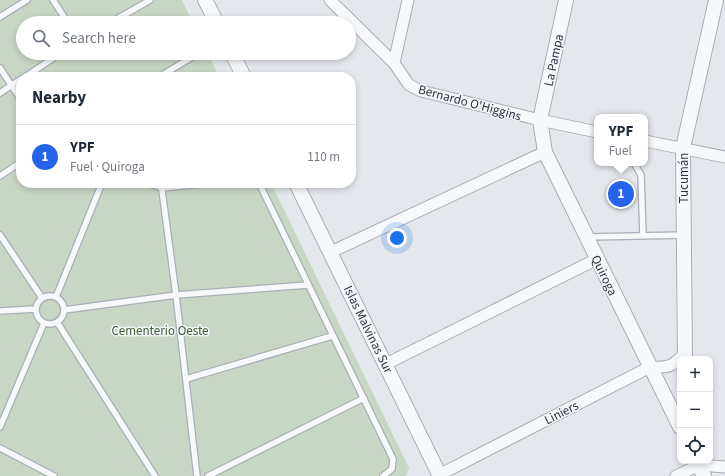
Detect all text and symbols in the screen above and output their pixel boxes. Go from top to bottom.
search box [16,16,356,60]
icon: search [30,27,52,49]
text: Search here [62,28,136,49]
street label: La Pampa [540,32,568,88]
street label: Bernardo O'Higgins [416,81,524,126]
text: Nearby [32,86,86,110]
popup [594,114,648,166]
text: YPF [609,121,633,142]
text: YPF [70,137,95,158]
text: Fuel [609,142,632,160]
text: 1 [42,148,48,166]
text: 110 m [307,148,340,166]
street label: Tucumán [675,153,693,203]
text: Fuel · Quiroga [70,158,145,176]
pin: 1 [608,179,634,209]
your location [387,228,407,248]
street label: Quiroga [587,252,622,299]
street label: Islas Malvinas Sur [339,283,397,377]
park label: Cementerio Oeste [111,322,209,340]
map controls [677,356,713,464]
button: + [677,356,713,392]
button: − [677,392,713,428]
street label: Liniers [541,396,582,429]
button: locate [677,428,713,464]

